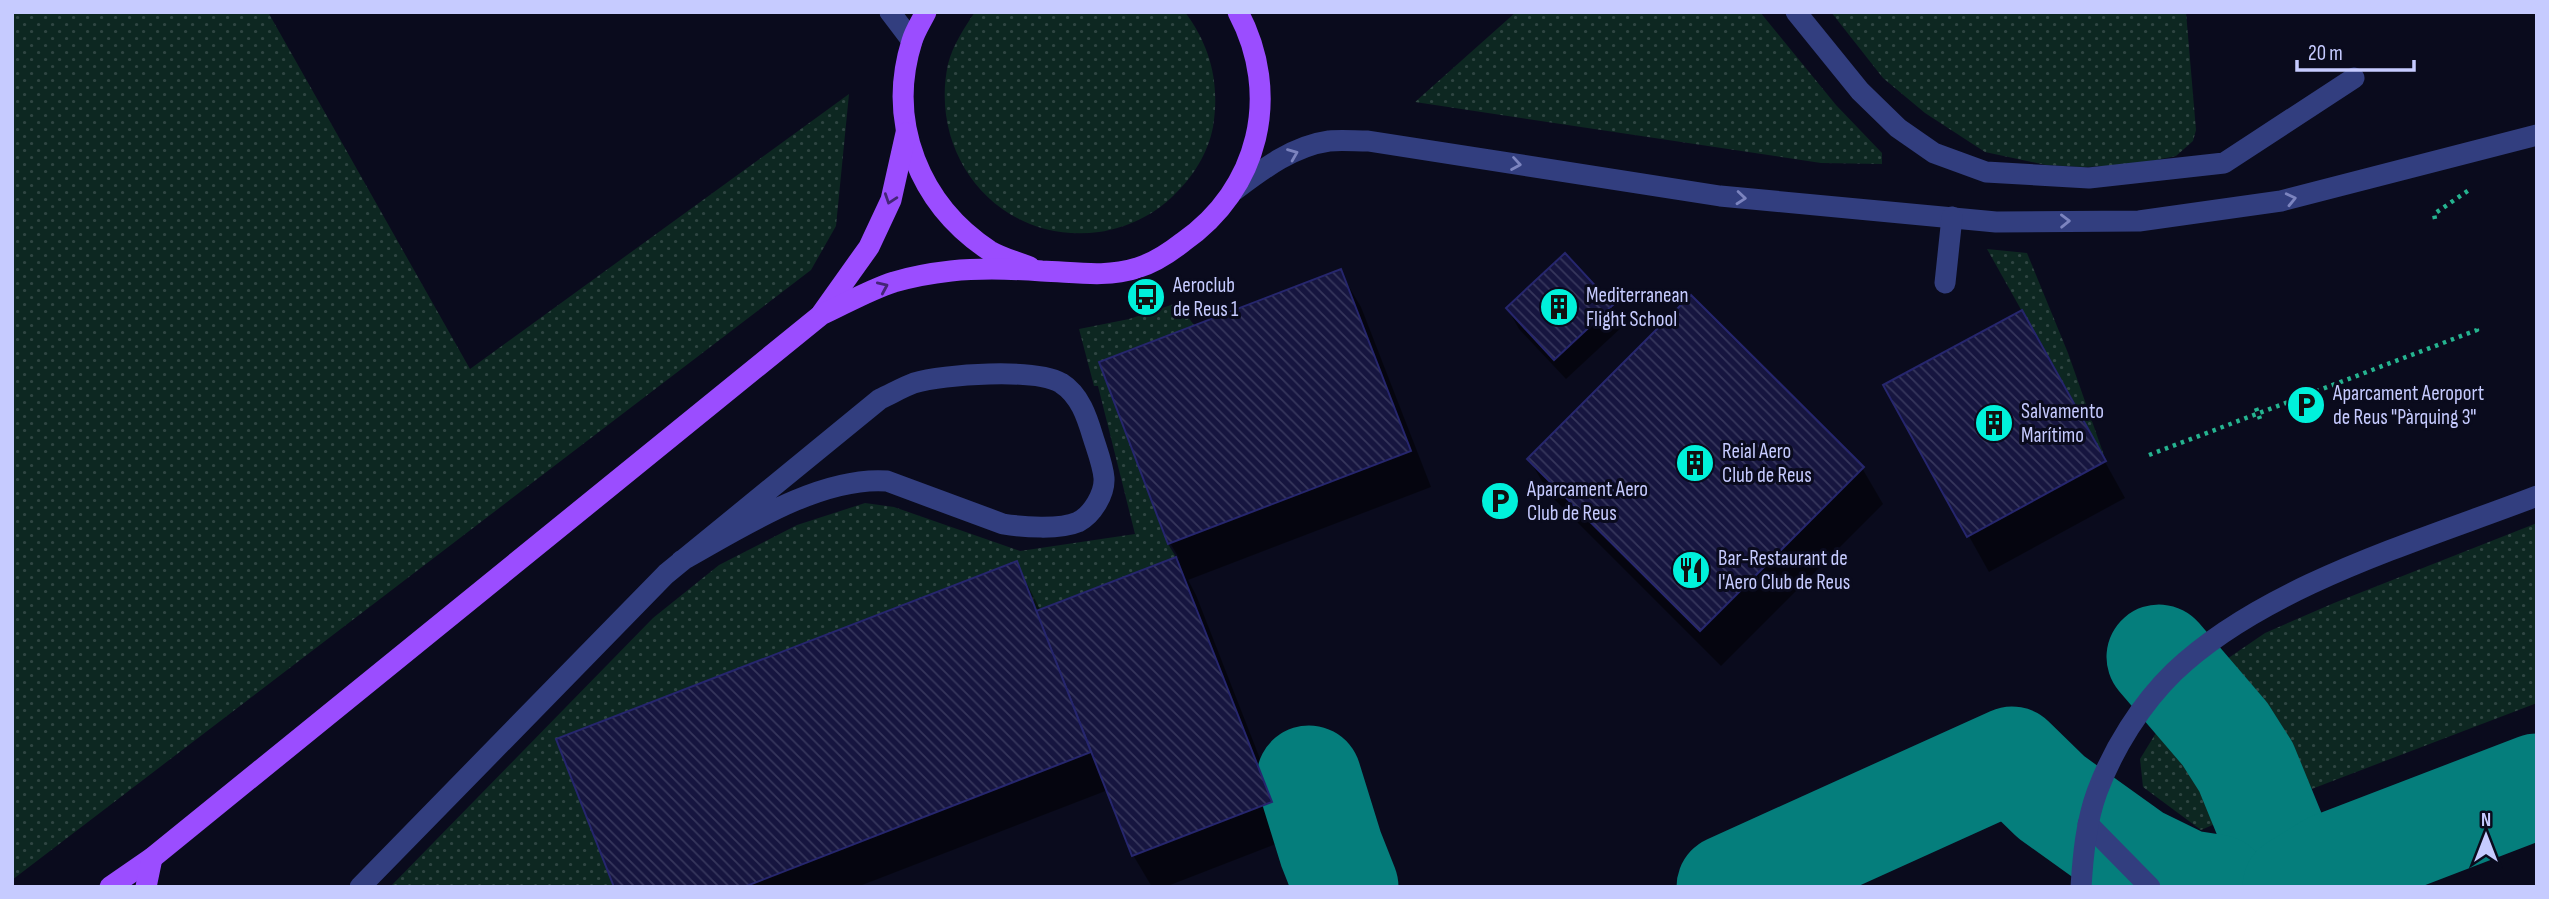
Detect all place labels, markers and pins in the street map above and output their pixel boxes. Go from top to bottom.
place label: Aeroclub de Reus 1 [1172,273,1239,322]
bus stop icon: Aeroclub de Reus 1 [1125,276,1167,318]
place label: Mediterranean Flight School [1586,283,1689,332]
building icon: Mediterranean Flight School [1538,286,1580,328]
place label: Aparcament Aeroport de Reus "Pàrquing 3" [2332,381,2484,430]
parking icon: Aparcament Aeroport de Reus "Pàrquing 3" [2285,384,2327,426]
place label: Salvamento Marítimo [2021,399,2104,448]
building icon: Salvamento Marítimo [1973,402,2015,444]
place label: Reial Aero Club de Reus [1722,439,1812,488]
building icon: Reial Aero Club de Reus [1674,442,1716,484]
place label: Aparcament Aero Club de Reus [1526,477,1648,526]
parking icon: Aparcament Aero Club de Reus [1479,480,1521,522]
place label: Bar-Restaurant de l'Aero Club de Reus [1718,546,1850,595]
restaurant icon: Bar-Restaurant de l'Aero Club de Reus [1670,549,1712,591]

